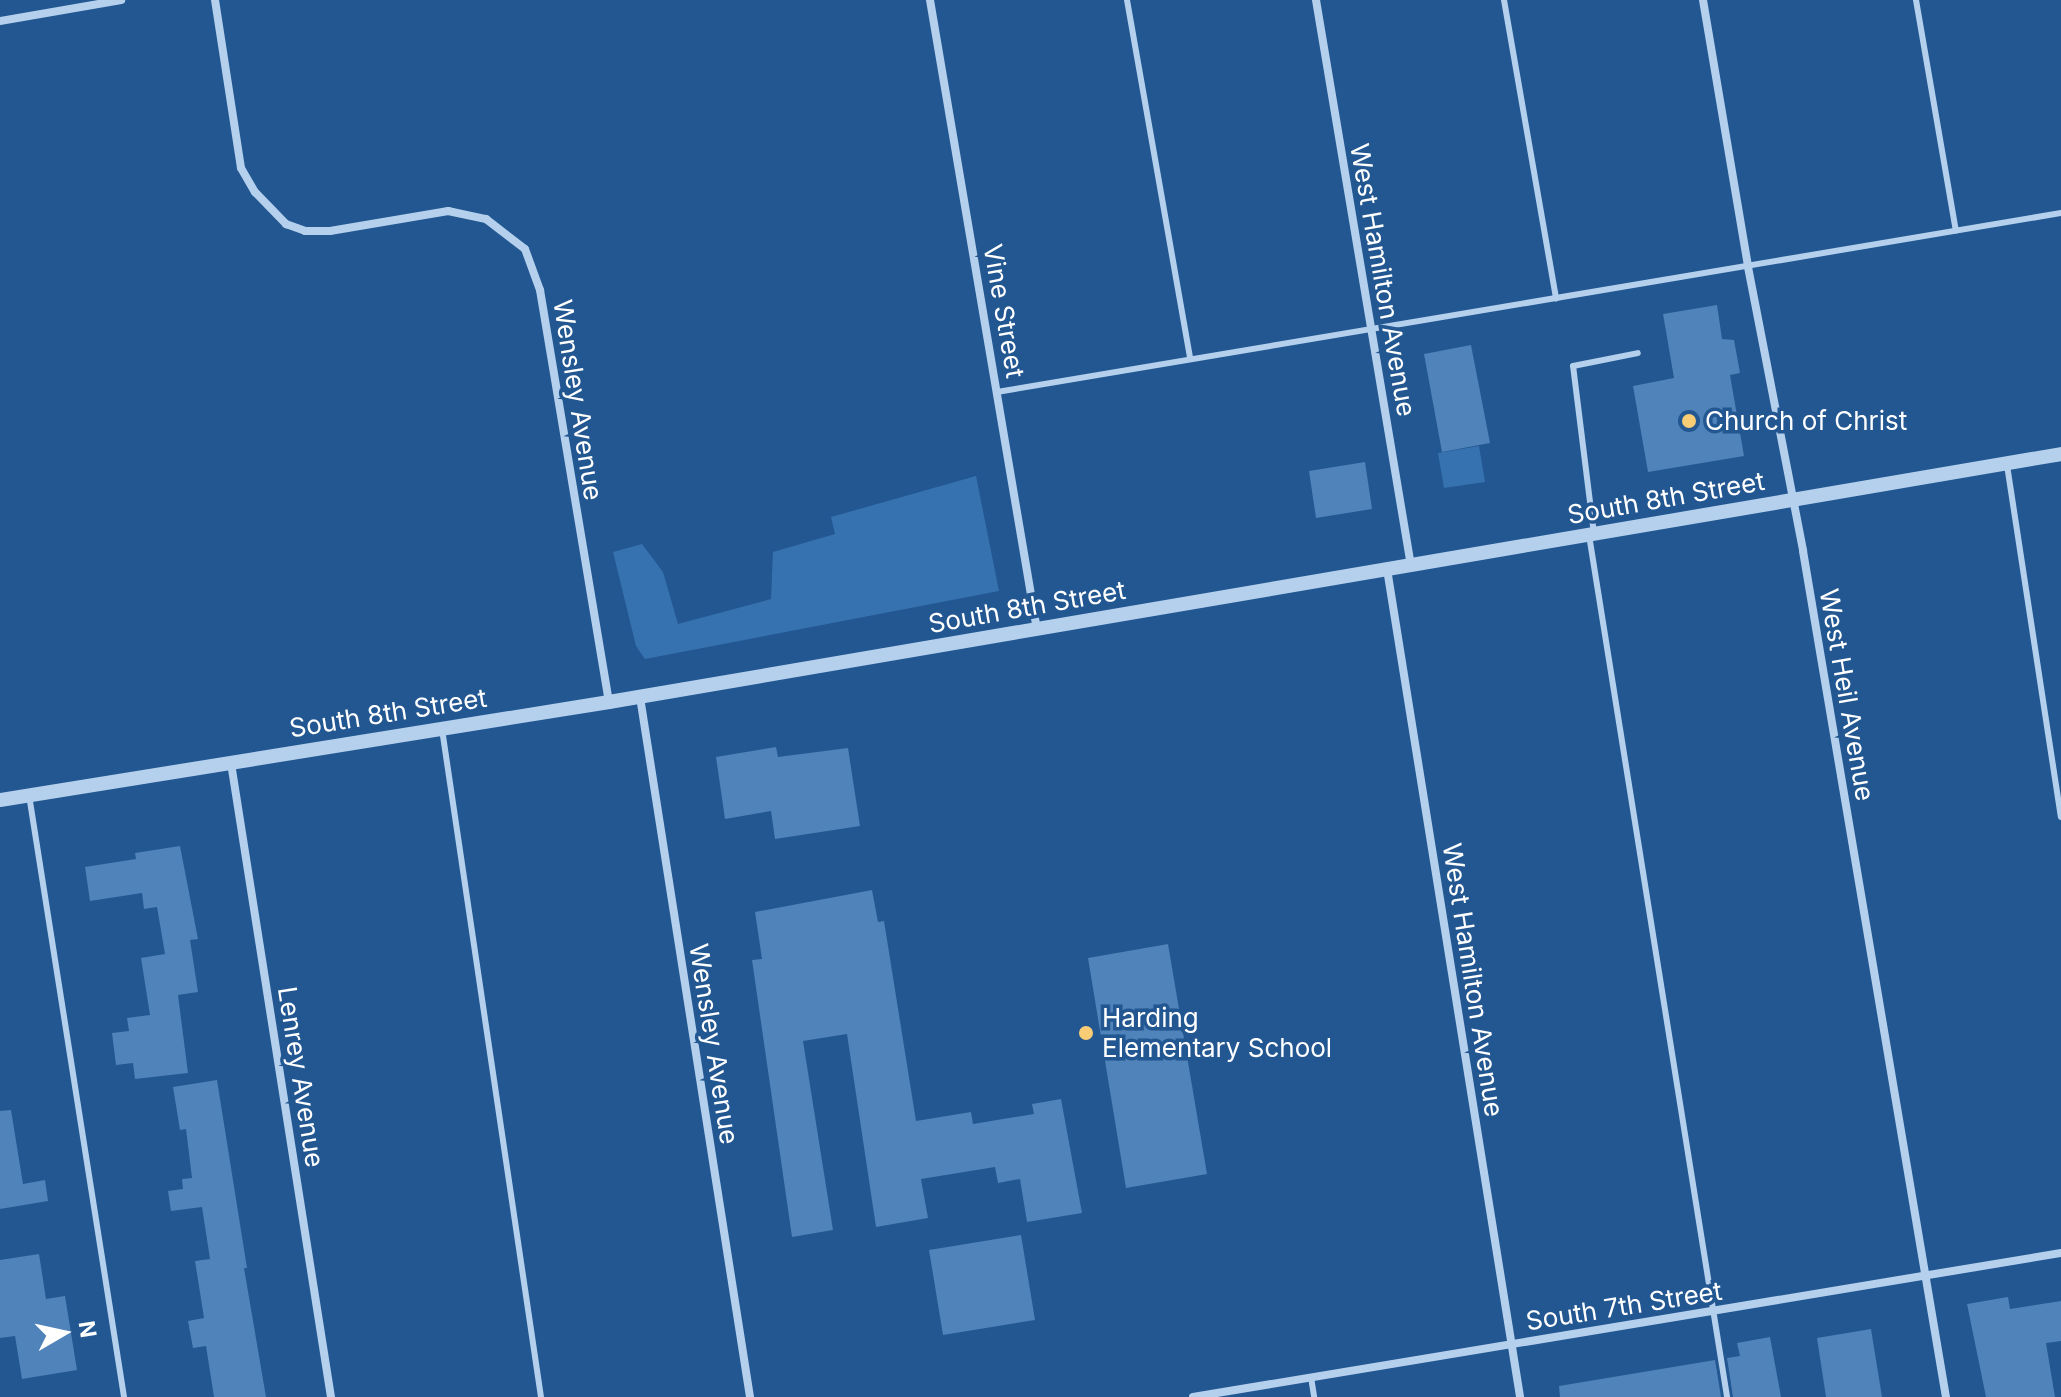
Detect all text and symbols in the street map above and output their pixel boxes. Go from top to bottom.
street label: West Hamilton Avenue [1344,141,1422,419]
street label: Vine Street [977,242,1031,380]
street label: Wensley Avenue [547,297,609,503]
place label: Church of Christ [1705,405,1907,437]
marker: Church of Christ [1680,412,1698,430]
street label: South 8th Street [1565,465,1767,531]
street label: South 8th Street [926,574,1128,640]
street label: West Heil Avenue [1813,587,1881,803]
street label: South 8th Street [287,682,489,744]
street label: West Hamilton Avenue [1436,841,1510,1119]
street label: Wensley Avenue [683,941,745,1147]
street label: Lenrey Avenue [271,984,331,1170]
place label: Harding Elementary School [1102,1002,1332,1064]
marker: Harding Elementary School [1077,1024,1095,1042]
street label: South 7th Street [1524,1275,1724,1337]
north arrow [24,1293,104,1373]
text: N [74,1319,102,1340]

